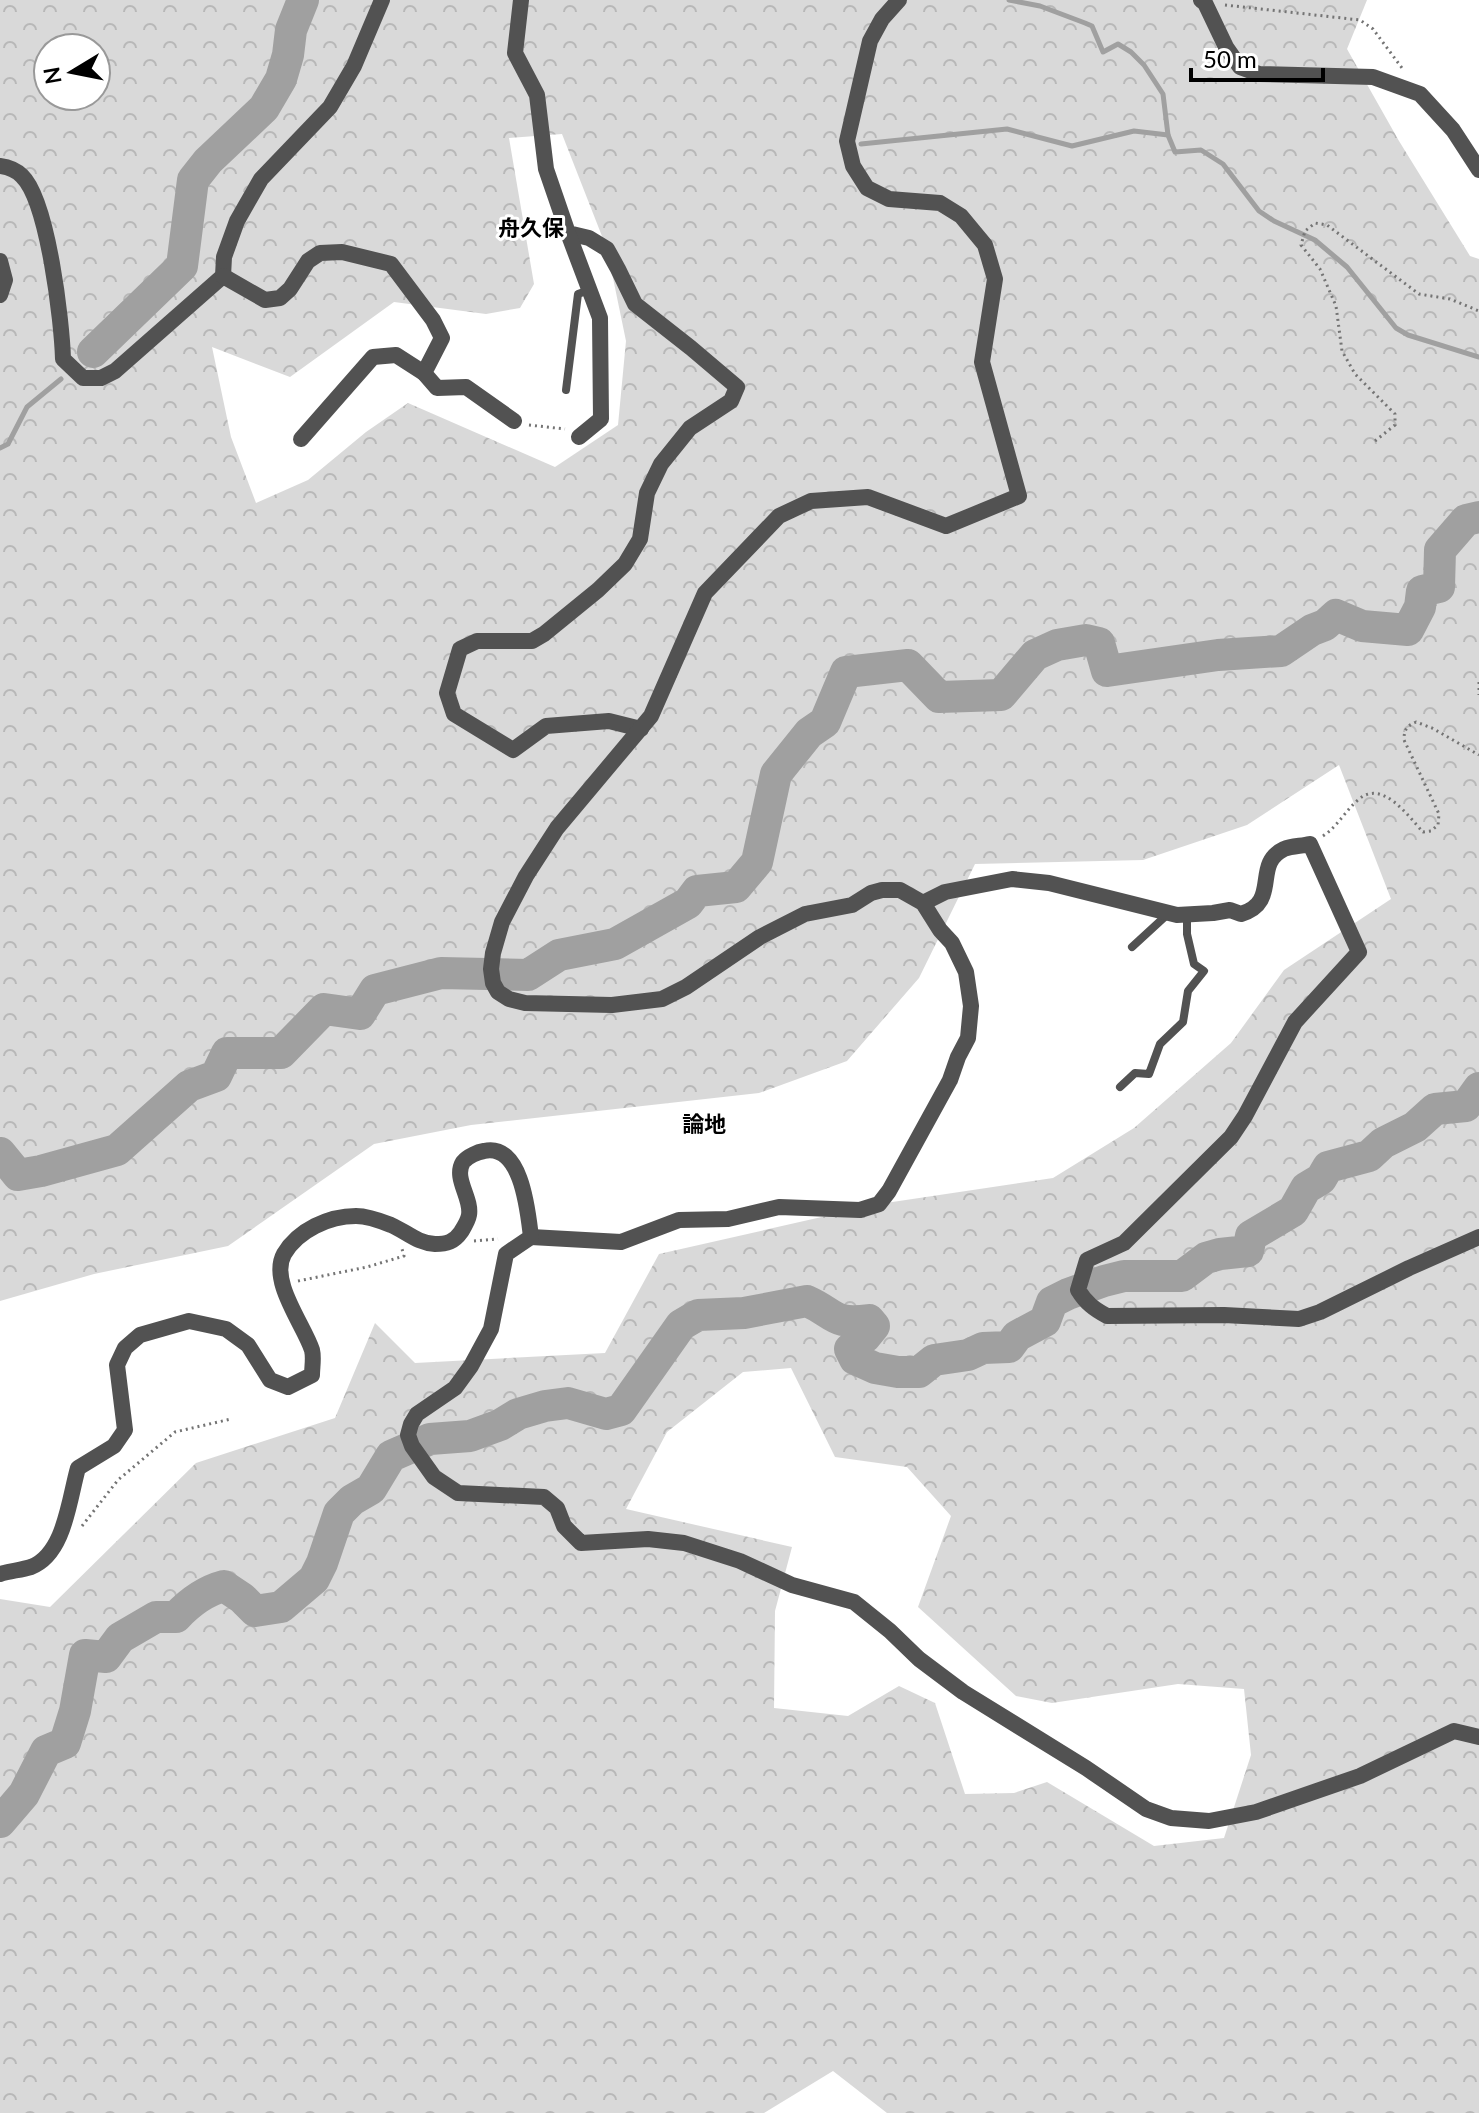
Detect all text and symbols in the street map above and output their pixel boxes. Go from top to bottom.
north arrow [32,32,112,112]
scale bar [1191,32,1323,82]
text: 50 m [1203,44,1257,73]
text: N [37,65,67,86]
district label: 舟久保 [498,214,564,241]
district label: 論地 [682,1110,726,1137]

